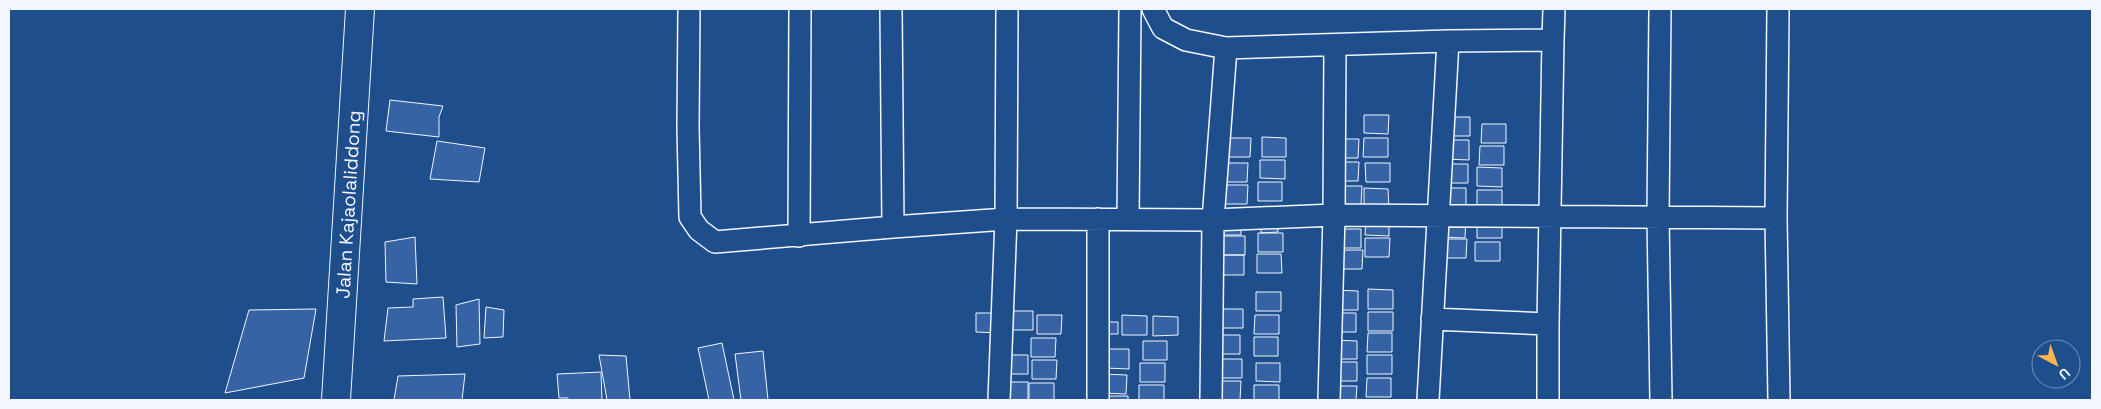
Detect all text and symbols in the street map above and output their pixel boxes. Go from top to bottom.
street label: Jalan Kajaolaliddong [330,109,366,299]
north arrow [2031,339,2081,389]
text: U [2055,364,2074,384]

